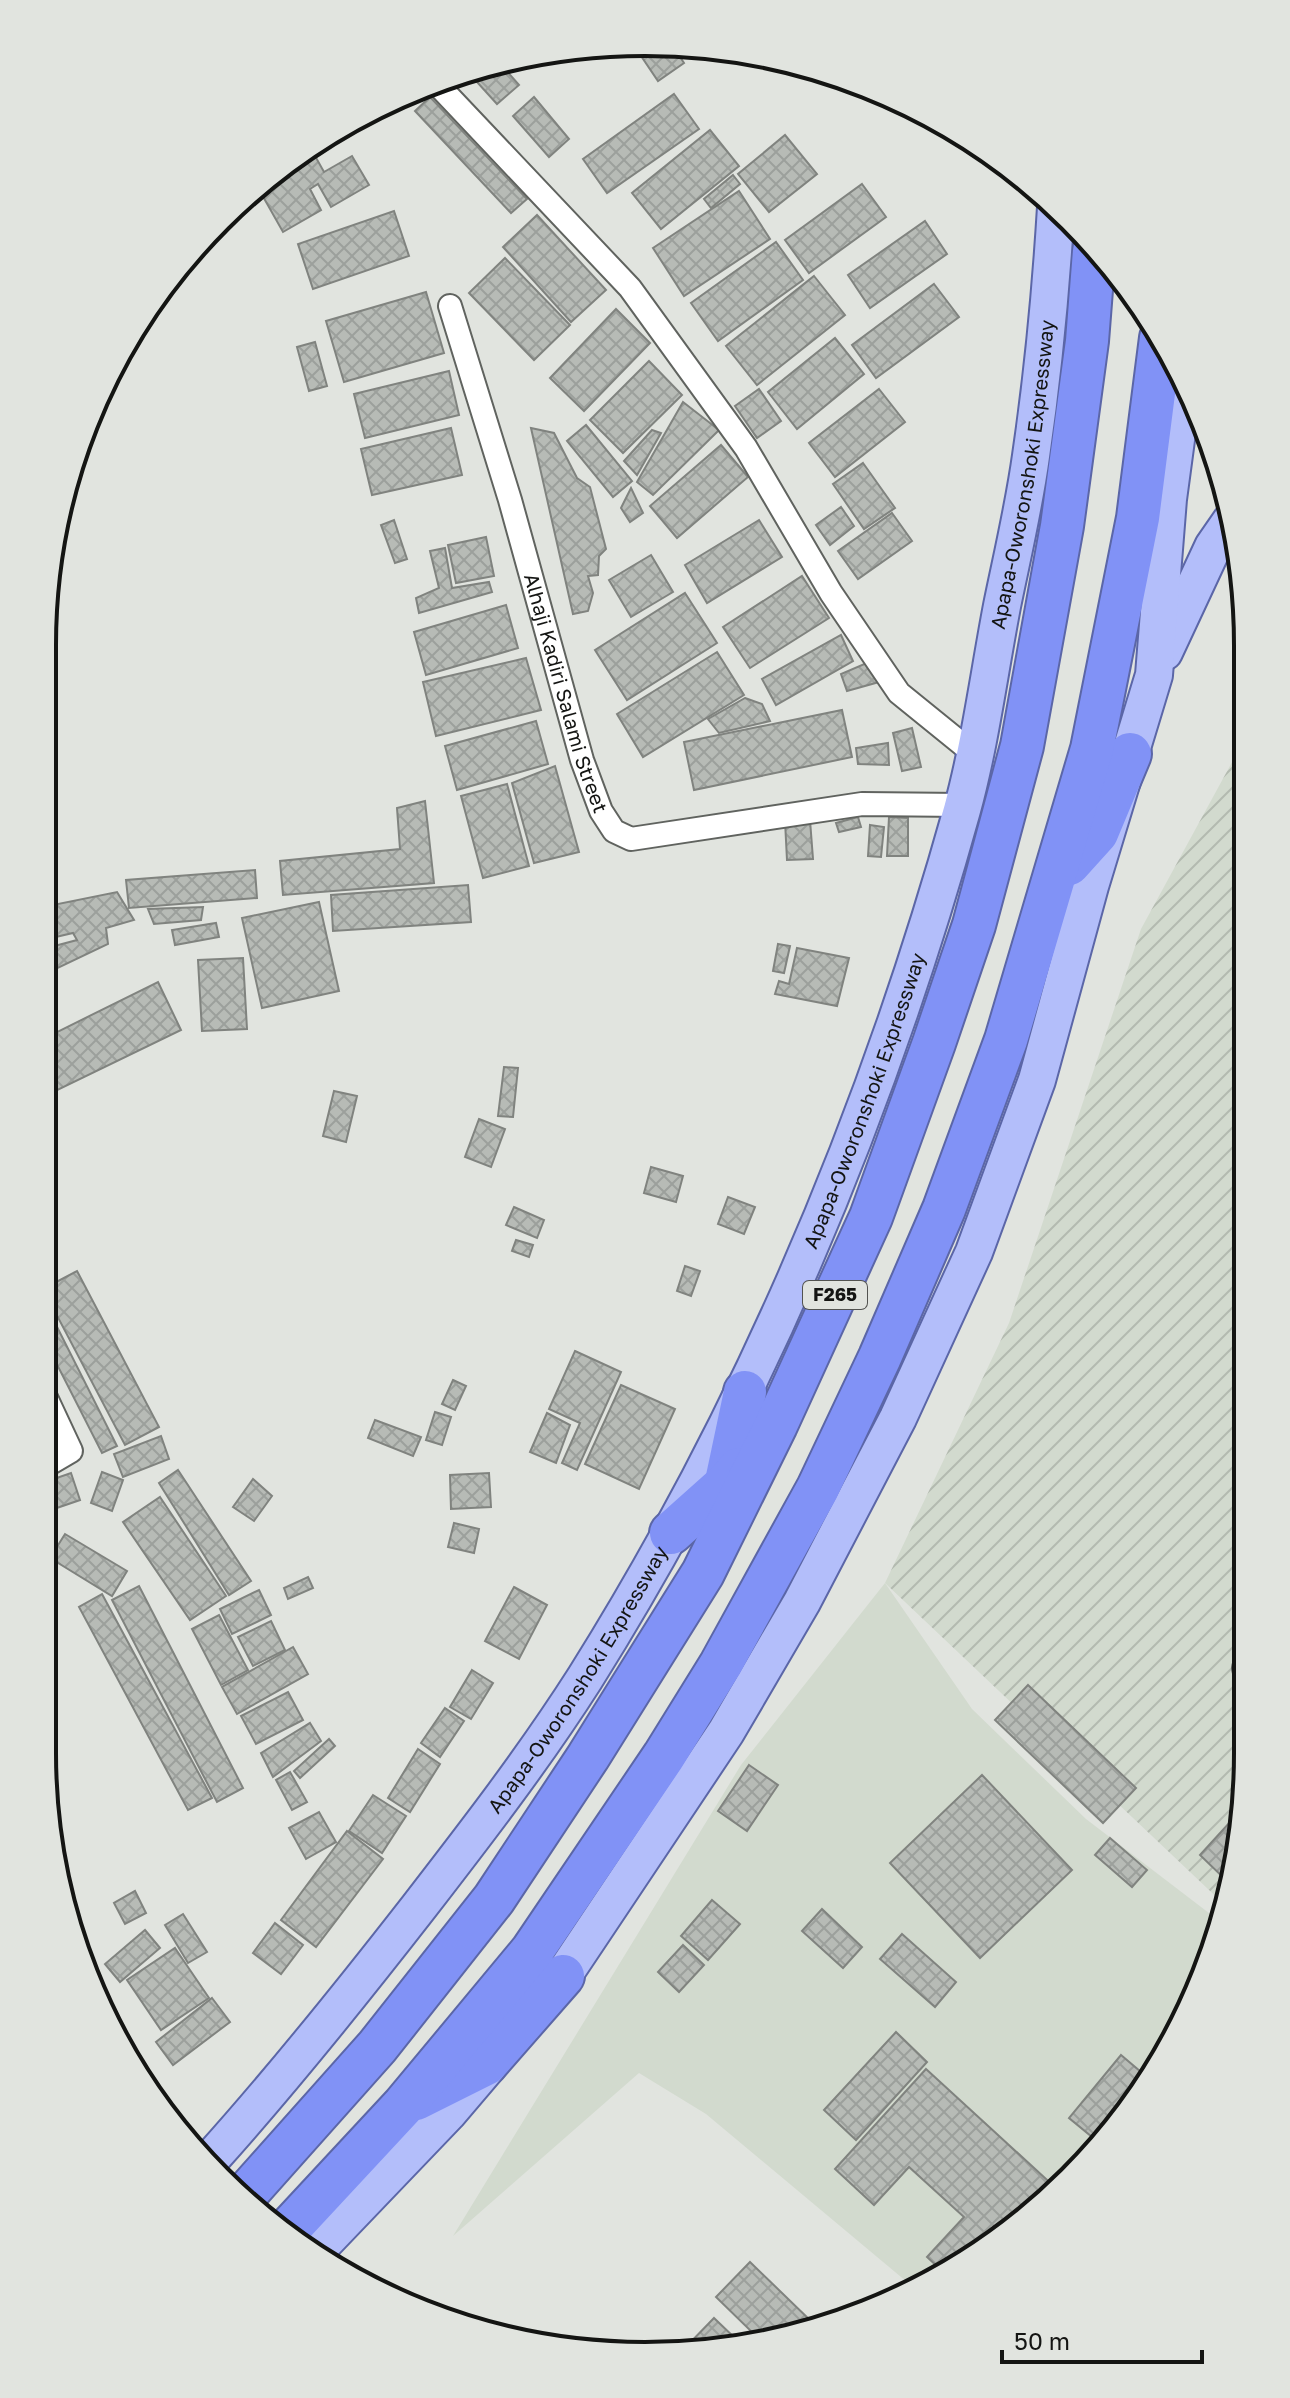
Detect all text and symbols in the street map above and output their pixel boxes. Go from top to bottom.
street label: Apapa-Oworonshoki Expressway [985,319,1058,631]
street label: Alhaji Kadiri Salami Street [520,570,614,816]
street label: Apapa-Oworonshoki Expressway [798,950,929,1252]
road number: F265 [803,1281,867,1309]
street label: Apapa-Oworonshoki Expressway [482,1541,672,1817]
scale bar [1002,2314,1202,2364]
text: 50 m [1014,2326,1070,2355]

